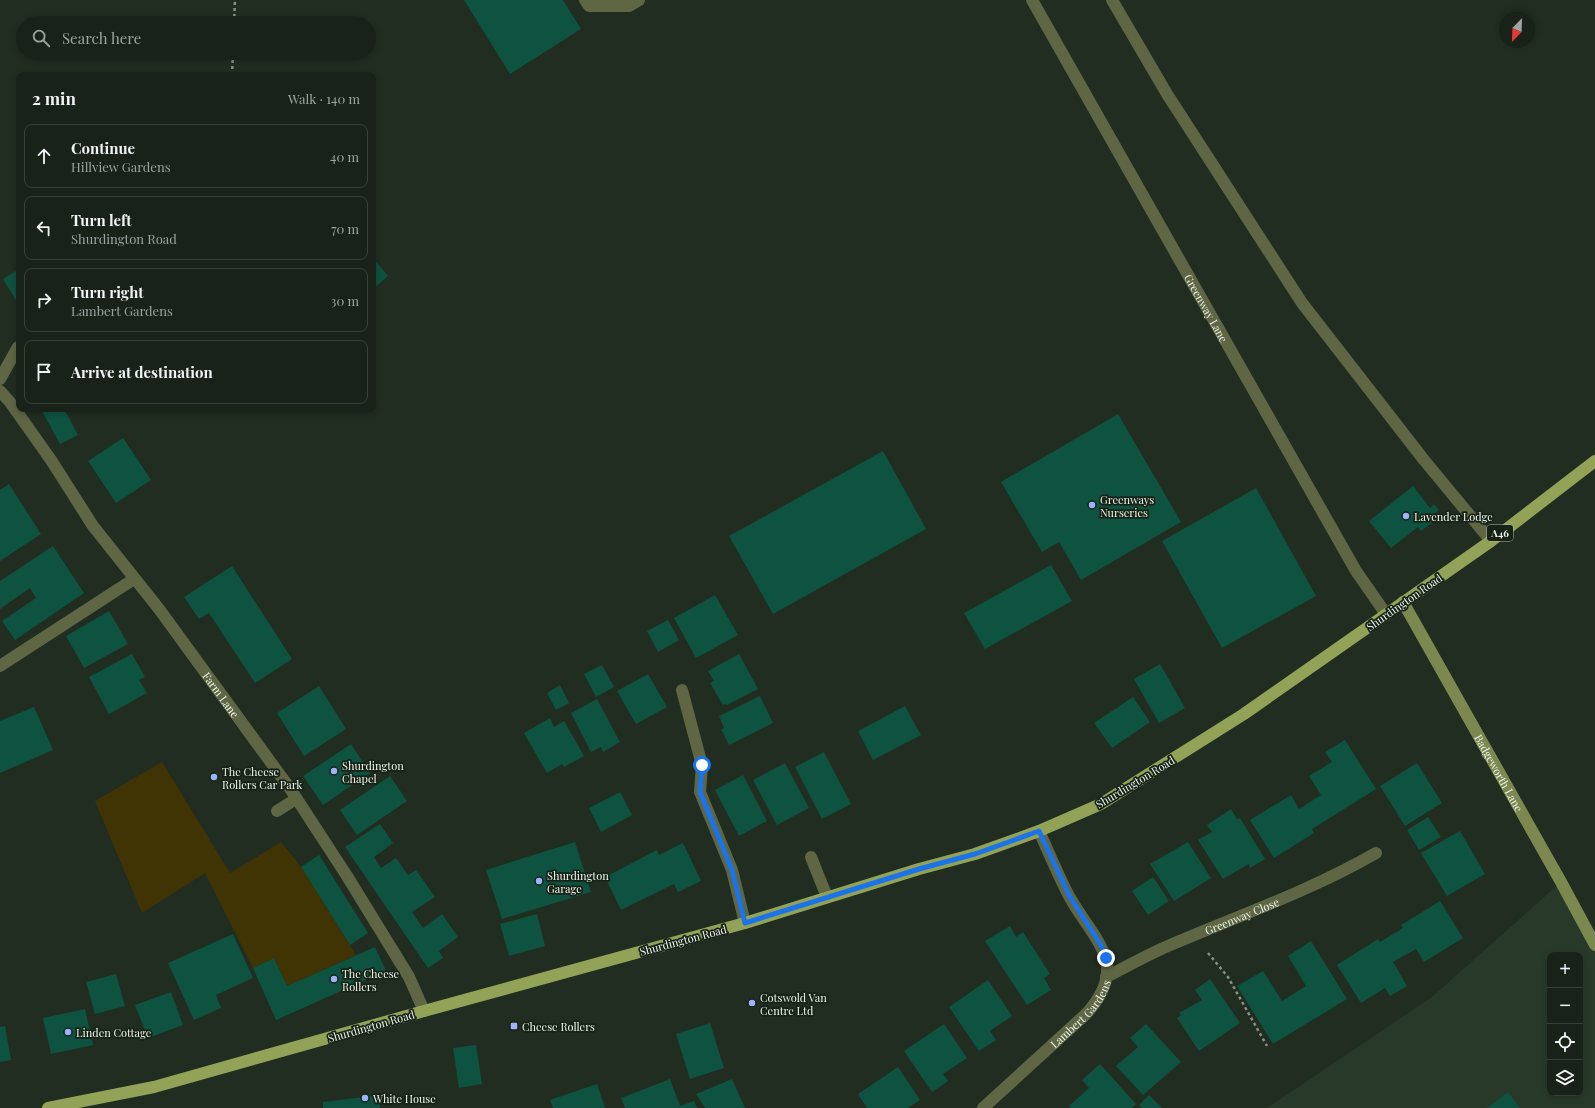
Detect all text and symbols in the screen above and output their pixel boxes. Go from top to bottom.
north arrow [1499,12,1535,48]
search box [16,16,376,60]
icon: search [30,27,52,49]
text: Search here [62,28,141,48]
text: 2 min [32,87,76,109]
text: Walk · 140 m [288,90,360,107]
text: Continue [71,138,135,158]
icon: ahead [33,145,55,167]
text: 40 m [330,148,359,165]
text: Hillview Gardens [71,158,170,175]
text: Turn left [71,210,132,230]
icon: left [33,217,55,239]
text: 70 m [331,220,359,237]
text: Shurdington Road [71,230,177,247]
street label: Greenway Lane [1181,271,1232,345]
text: Turn right [71,282,144,302]
icon: right [33,289,55,311]
text: 30 m [331,292,359,309]
text: Lambert Gardens [71,302,173,319]
icon: arrive [33,361,55,383]
text: Arrive at destination [71,362,213,382]
place label: Greenways Nurseries [1100,492,1154,520]
marker: Greenways Nurseries [1087,500,1097,510]
place label: Lavender Lodge [1414,509,1493,524]
marker: Lavender Lodge [1401,511,1411,521]
road number: A46 [1487,525,1513,541]
street label: Shurdington Road [1363,570,1445,634]
street label: Farm Lane [200,669,243,721]
street label: Badgeworth Lane [1472,731,1527,814]
street label: Shurdington Road [1093,752,1178,812]
route start [693,756,711,774]
place label: Shurdington Chapel [342,758,404,786]
place label: The Cheese Rollers Car Park [222,764,302,792]
marker: Shurdington Chapel [329,766,339,776]
marker: The Cheese Rollers Car Park [209,772,219,782]
place label: Shurdington Garage [547,868,609,896]
marker: Shurdington Garage [534,876,544,886]
street label: Greenway Close [1202,893,1281,937]
street label: Shurdington Road [638,921,729,959]
route end [1097,949,1115,967]
map controls [1547,952,1583,1096]
button: + [1547,952,1583,988]
place label: The Cheese Rollers [342,966,400,994]
marker: The Cheese Rollers [329,974,339,984]
street label: Lambert Gardens [1047,978,1113,1051]
button: − [1547,988,1583,1024]
place label: Cotswold Van Centre Ltd [760,990,827,1018]
marker: Cotswold Van Centre Ltd [747,998,757,1008]
street label: Shurdington Road [326,1006,417,1046]
place label: Cheese Rollers [522,1019,595,1034]
marker: Cheese Rollers [509,1021,519,1031]
button: locate [1547,1024,1583,1060]
place label: Linden Cottage [76,1025,152,1040]
marker: Linden Cottage [63,1027,73,1037]
button: layers [1547,1060,1583,1096]
place label: White House [372,1091,436,1106]
marker: White House [360,1093,370,1103]

